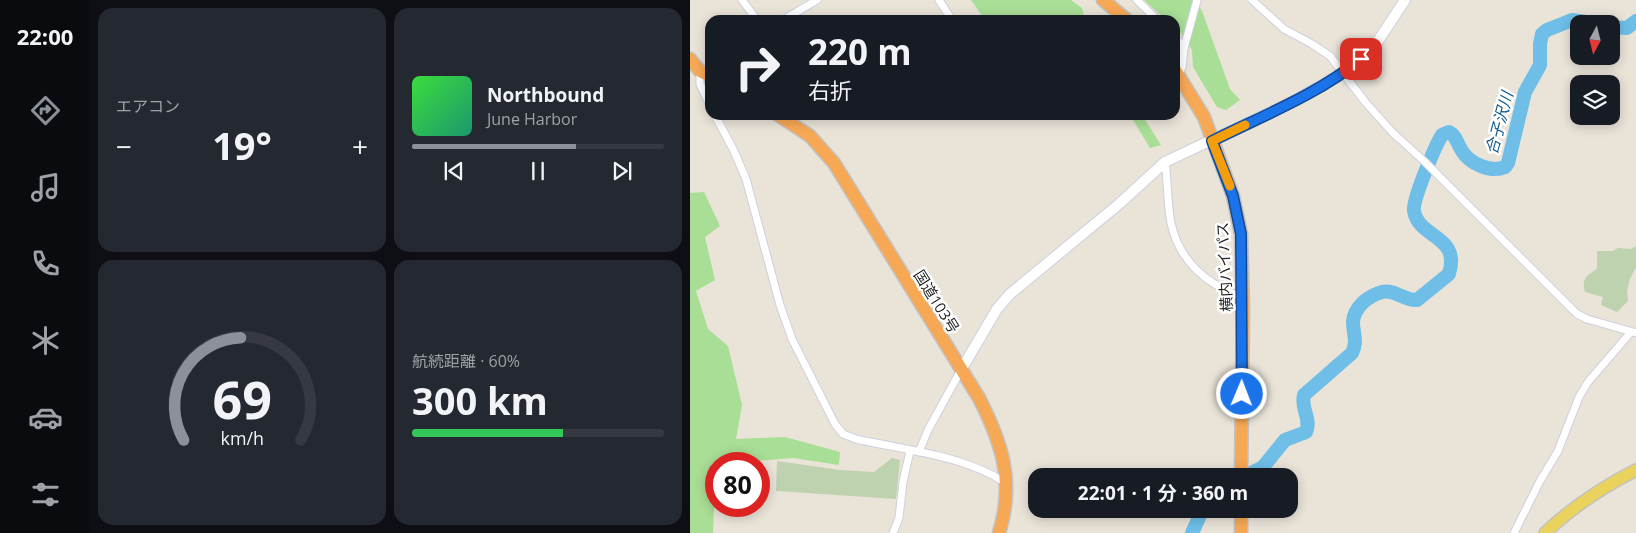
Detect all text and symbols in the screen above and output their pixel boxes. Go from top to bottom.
north arrow [1570,15,1620,65]
map controls [1570,15,1620,125]
text: 22:00 [17,21,73,51]
text: 220 m [808,28,912,75]
icon: right [725,35,790,100]
pin [1340,38,1382,80]
icon: arrive [1347,45,1375,73]
text: 右折 [808,75,852,105]
button: layers [1570,75,1620,125]
text: Northbound [487,82,604,108]
water label: 合子沢川 [1480,87,1518,157]
icon: directions [28,93,63,128]
text: エアコン [116,95,180,117]
text: June Harbor [487,108,577,130]
text: 19° [212,119,272,171]
text: − [116,127,132,165]
text: + [352,127,368,165]
icon: previous [440,157,468,185]
icon: pause [524,157,552,185]
icon: next [608,157,636,185]
icon: music [28,170,63,205]
street label: 横内バイパス [1212,222,1236,312]
icon: phone [28,246,63,281]
street label: 国道103号 [910,266,964,336]
icon: climate [28,323,63,358]
text: 航続距離 · 60% [412,350,520,372]
text: 69 [212,363,272,434]
position arrow [1215,367,1267,419]
text: 300 km [412,374,548,426]
icon: car [28,400,63,435]
text: km/h [220,426,264,450]
speed limit sign: 80 [705,452,770,517]
icon: filters [28,477,63,512]
text: 22:01 · 1 分 · 360 m [1078,480,1248,506]

